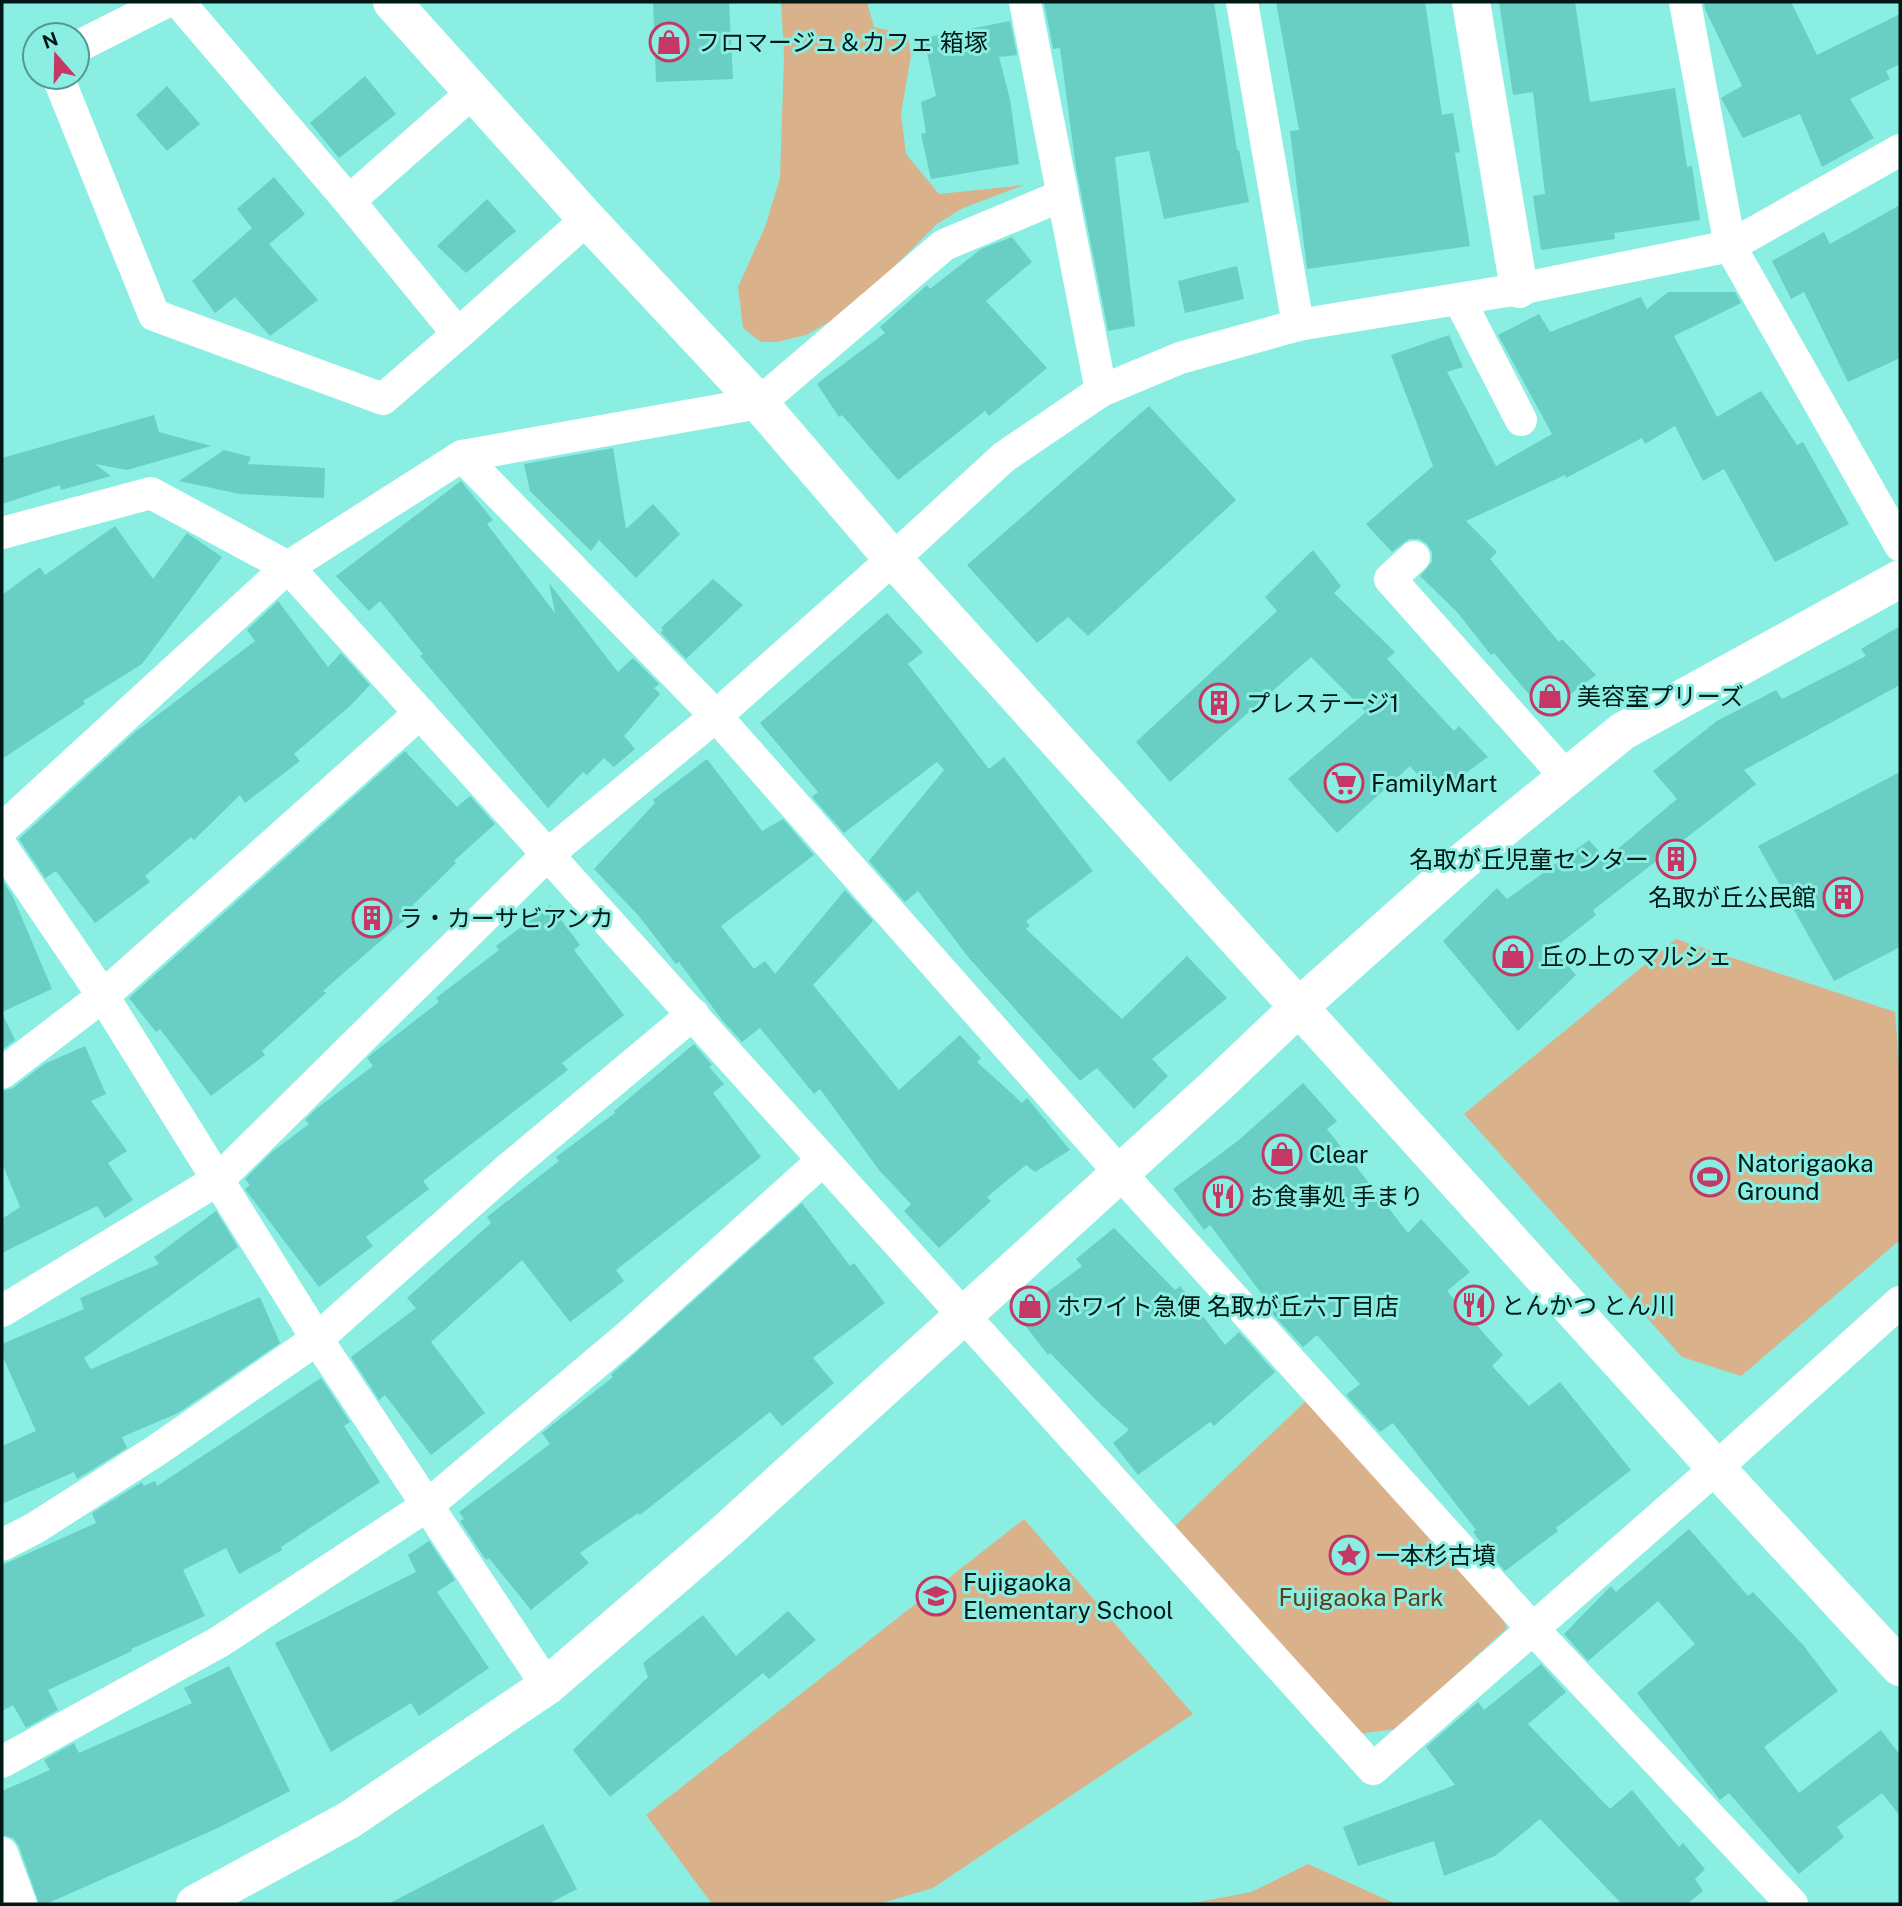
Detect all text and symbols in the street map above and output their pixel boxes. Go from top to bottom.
north arrow [21,21,91,91]
shop icon: フロマージュ＆カフェ 箱塚 [648,21,690,63]
text: N [39,27,61,53]
place label: フロマージュ＆カフェ 箱塚 [696,28,988,56]
shop icon: 美容室プリーズ [1529,675,1571,717]
building icon: プレステージ1 [1198,682,1240,724]
place label: 美容室プリーズ [1577,682,1744,710]
place label: プレステージ1 [1246,689,1399,717]
supermarket icon: FamilyMart [1323,762,1365,804]
place label: FamilyMart [1371,769,1498,797]
building icon: 名取が丘児童センター [1655,838,1697,880]
place label: 名取が丘児童センター [1409,845,1649,873]
building icon: 名取が丘公民館 [1822,876,1864,918]
place label: 名取が丘公民館 [1648,883,1816,911]
building icon: ラ・カーサビアンカ [351,897,393,939]
place label: ラ・カーサビアンカ [399,904,614,932]
shop icon: 丘の上のマルシェ [1492,935,1534,977]
place label: 丘の上のマルシェ [1540,942,1732,970]
shop icon: Clear [1261,1133,1303,1175]
place label: Clear [1309,1140,1368,1168]
place label: Natorigaoka Ground [1737,1149,1874,1205]
sports icon: Natorigaoka Ground [1689,1156,1731,1198]
restaurant icon: お食事処 手まり [1202,1175,1244,1217]
place label: お食事処 手まり [1250,1182,1424,1210]
restaurant icon: とんかつ とん川 [1453,1284,1495,1326]
shop icon: ホワイト急便 名取が丘六丁目店 [1009,1285,1051,1327]
place label: とんかつ とん川 [1501,1291,1675,1319]
place label: ホワイト急便 名取が丘六丁目店 [1057,1292,1399,1320]
place icon: 一本杉古墳 [1328,1534,1370,1576]
place label: 一本杉古墳 [1376,1541,1496,1569]
place label: Fujigaoka Elementary School [963,1568,1174,1624]
school or university icon: Fujigaoka Elementary School [915,1575,957,1617]
park label: Fujigaoka Park [1278,1583,1444,1611]

